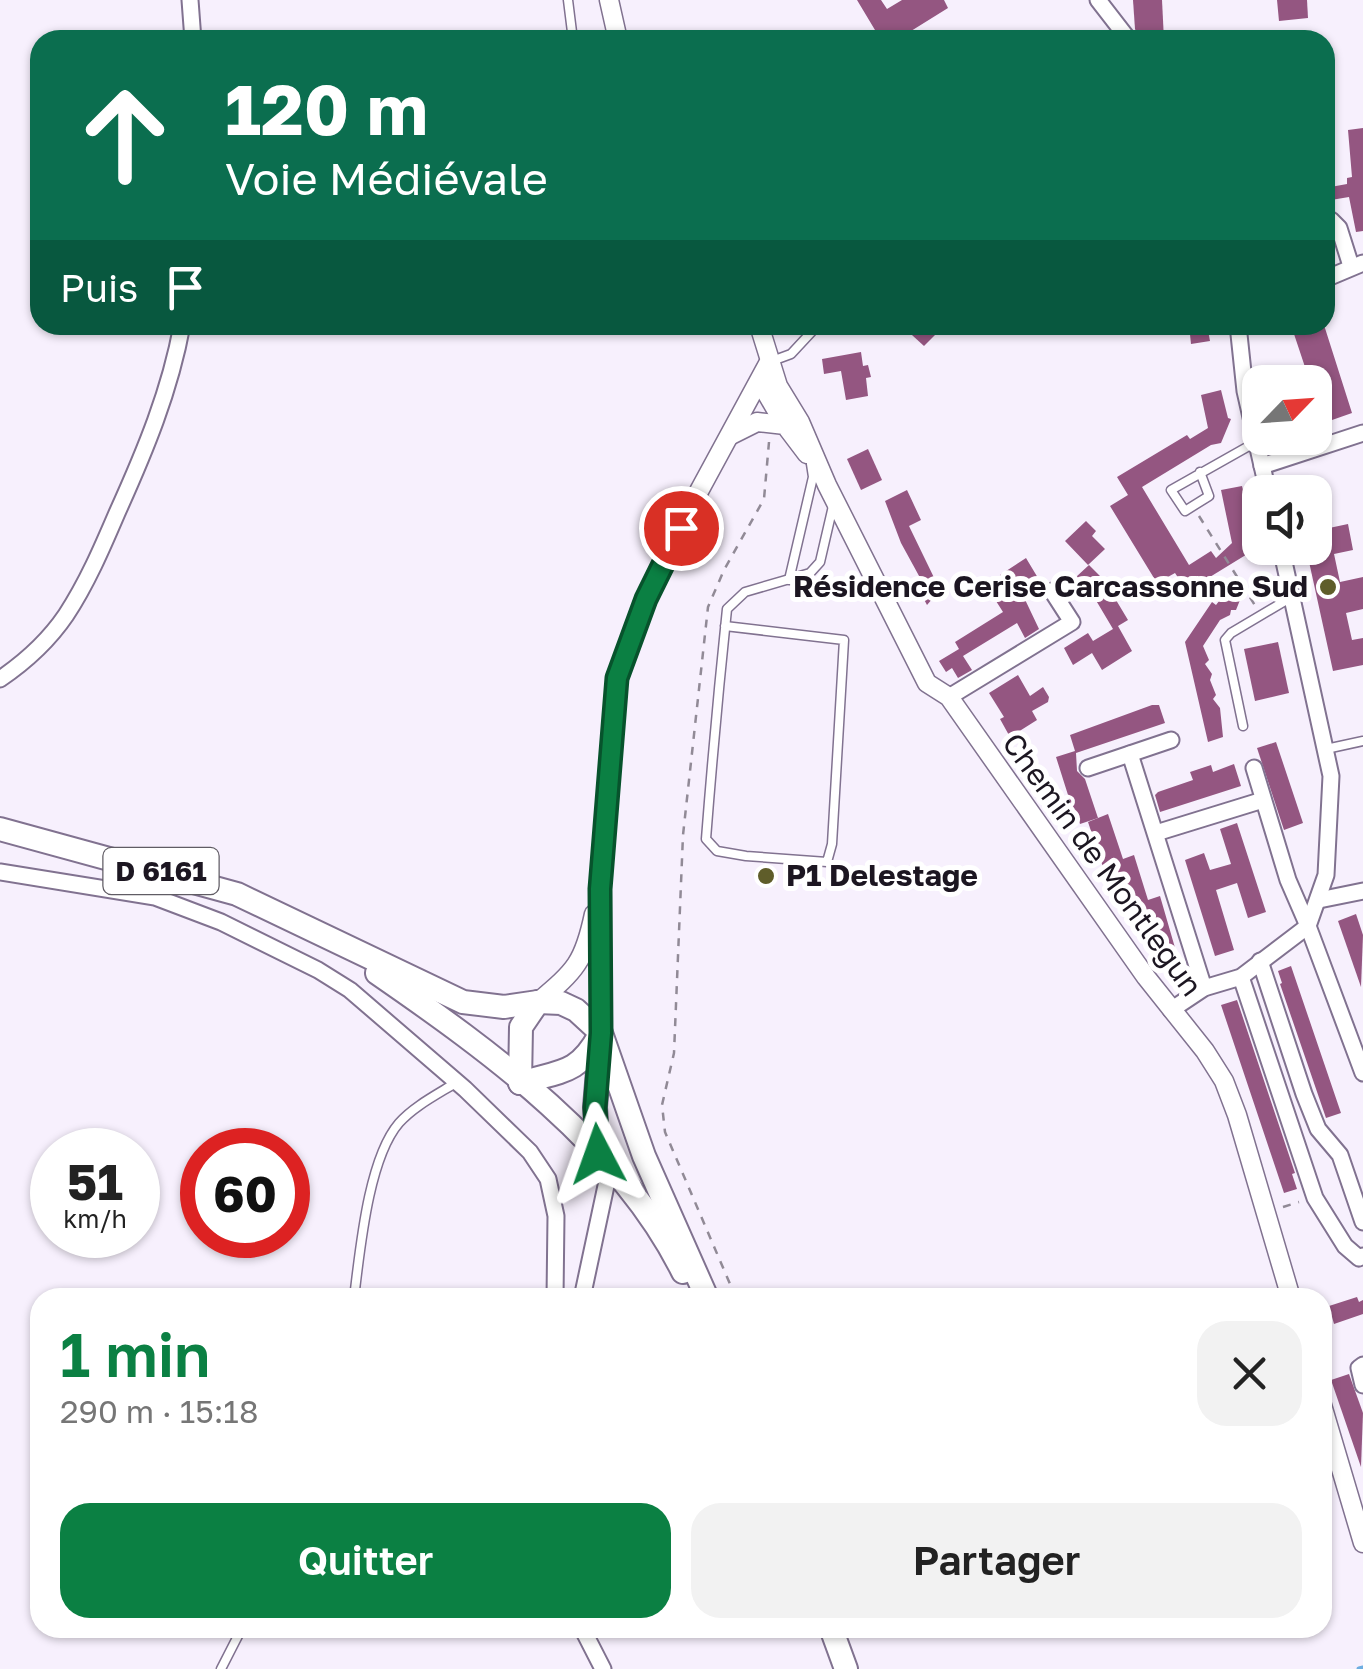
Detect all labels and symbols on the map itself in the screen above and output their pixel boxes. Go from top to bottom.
north arrow [1242,365,1332,455]
pin [639,486,724,571]
place label: Résidence Cerise Carcassonne Sud [793,568,1308,604]
marker: Résidence Cerise Carcassonne Sud [1317,576,1339,598]
street label: Chemin de Montlegun [995,726,1210,1003]
road number: D 6161 [104,848,218,894]
place label: P1 Delestage [786,857,978,893]
marker: P1 Delestage [755,865,777,887]
position arrow [546,1102,650,1206]
speed limit sign: 60 [180,1128,310,1258]

